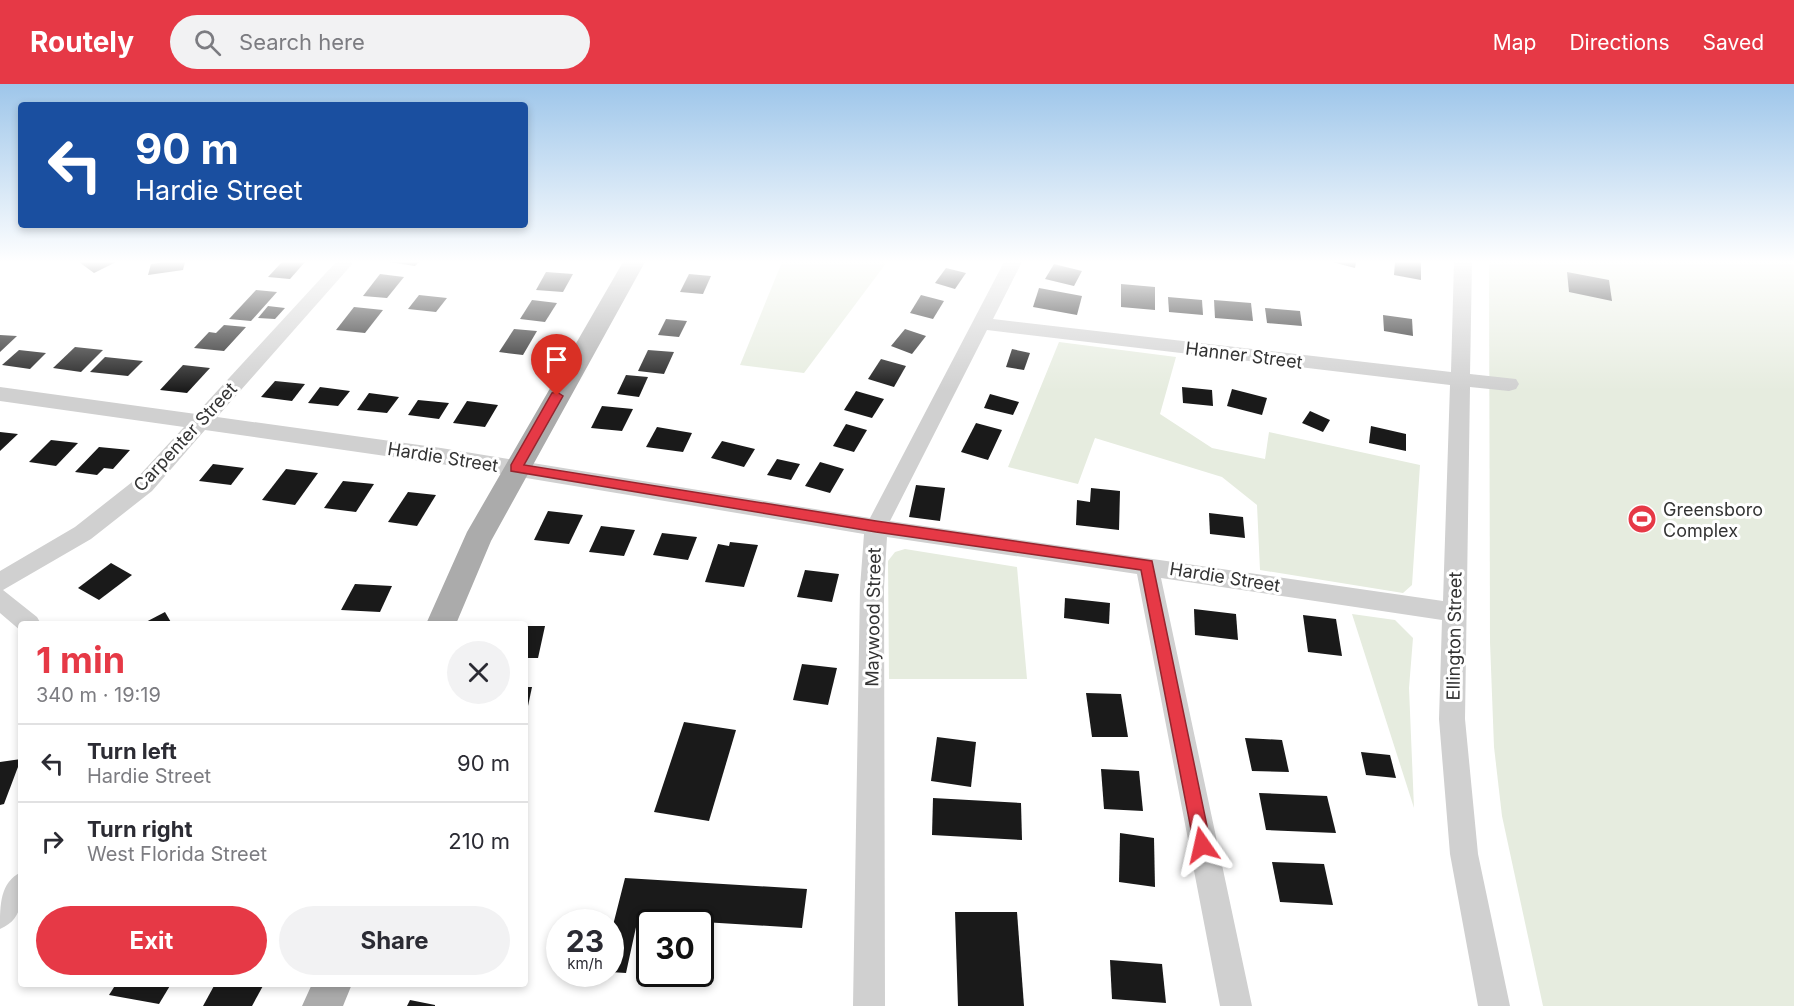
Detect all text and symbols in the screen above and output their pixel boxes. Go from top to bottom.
search box [170,15,590,69]
text: Routely [30,25,134,59]
icon: search [191,26,224,59]
text: Search here [239,29,365,55]
text: Map [1493,30,1536,55]
text: Directions [1569,30,1670,55]
text: Saved [1703,30,1764,55]
text: 90 m [135,123,239,174]
icon: left [36,126,114,204]
text: Hardie Street [135,174,303,207]
pin [531,334,582,396]
street label: Hanner Street [1184,337,1304,373]
icon: arrive [540,343,573,376]
street label: Carpenter Street [129,378,241,496]
street label: Hardie Street [386,438,500,476]
place label: Greensboro Complex [1663,499,1763,541]
sports icon: Greensboro Complex [1626,503,1658,535]
street label: Maywood Street [861,547,885,687]
street label: Hardie Street [1168,558,1282,596]
street label: Ellington Street [1442,571,1466,700]
text: 1 min [36,638,125,682]
button: close [447,641,510,704]
text: 340 m · 19:19 [36,683,161,707]
text: Turn left [87,738,177,764]
icon: left [36,747,69,780]
text: 90 m [457,750,510,776]
text: Hardie Street [87,764,211,788]
position arrow [1170,813,1234,877]
text: Turn right [87,816,193,842]
icon: right [36,825,69,858]
text: 210 m [448,828,510,854]
text: West Florida Street [87,842,267,866]
button: Exit [36,906,267,975]
button: Share [279,906,510,975]
speed limit sign: 30 [636,909,714,987]
text: 23 [566,923,604,959]
text: km/h [567,954,603,973]

